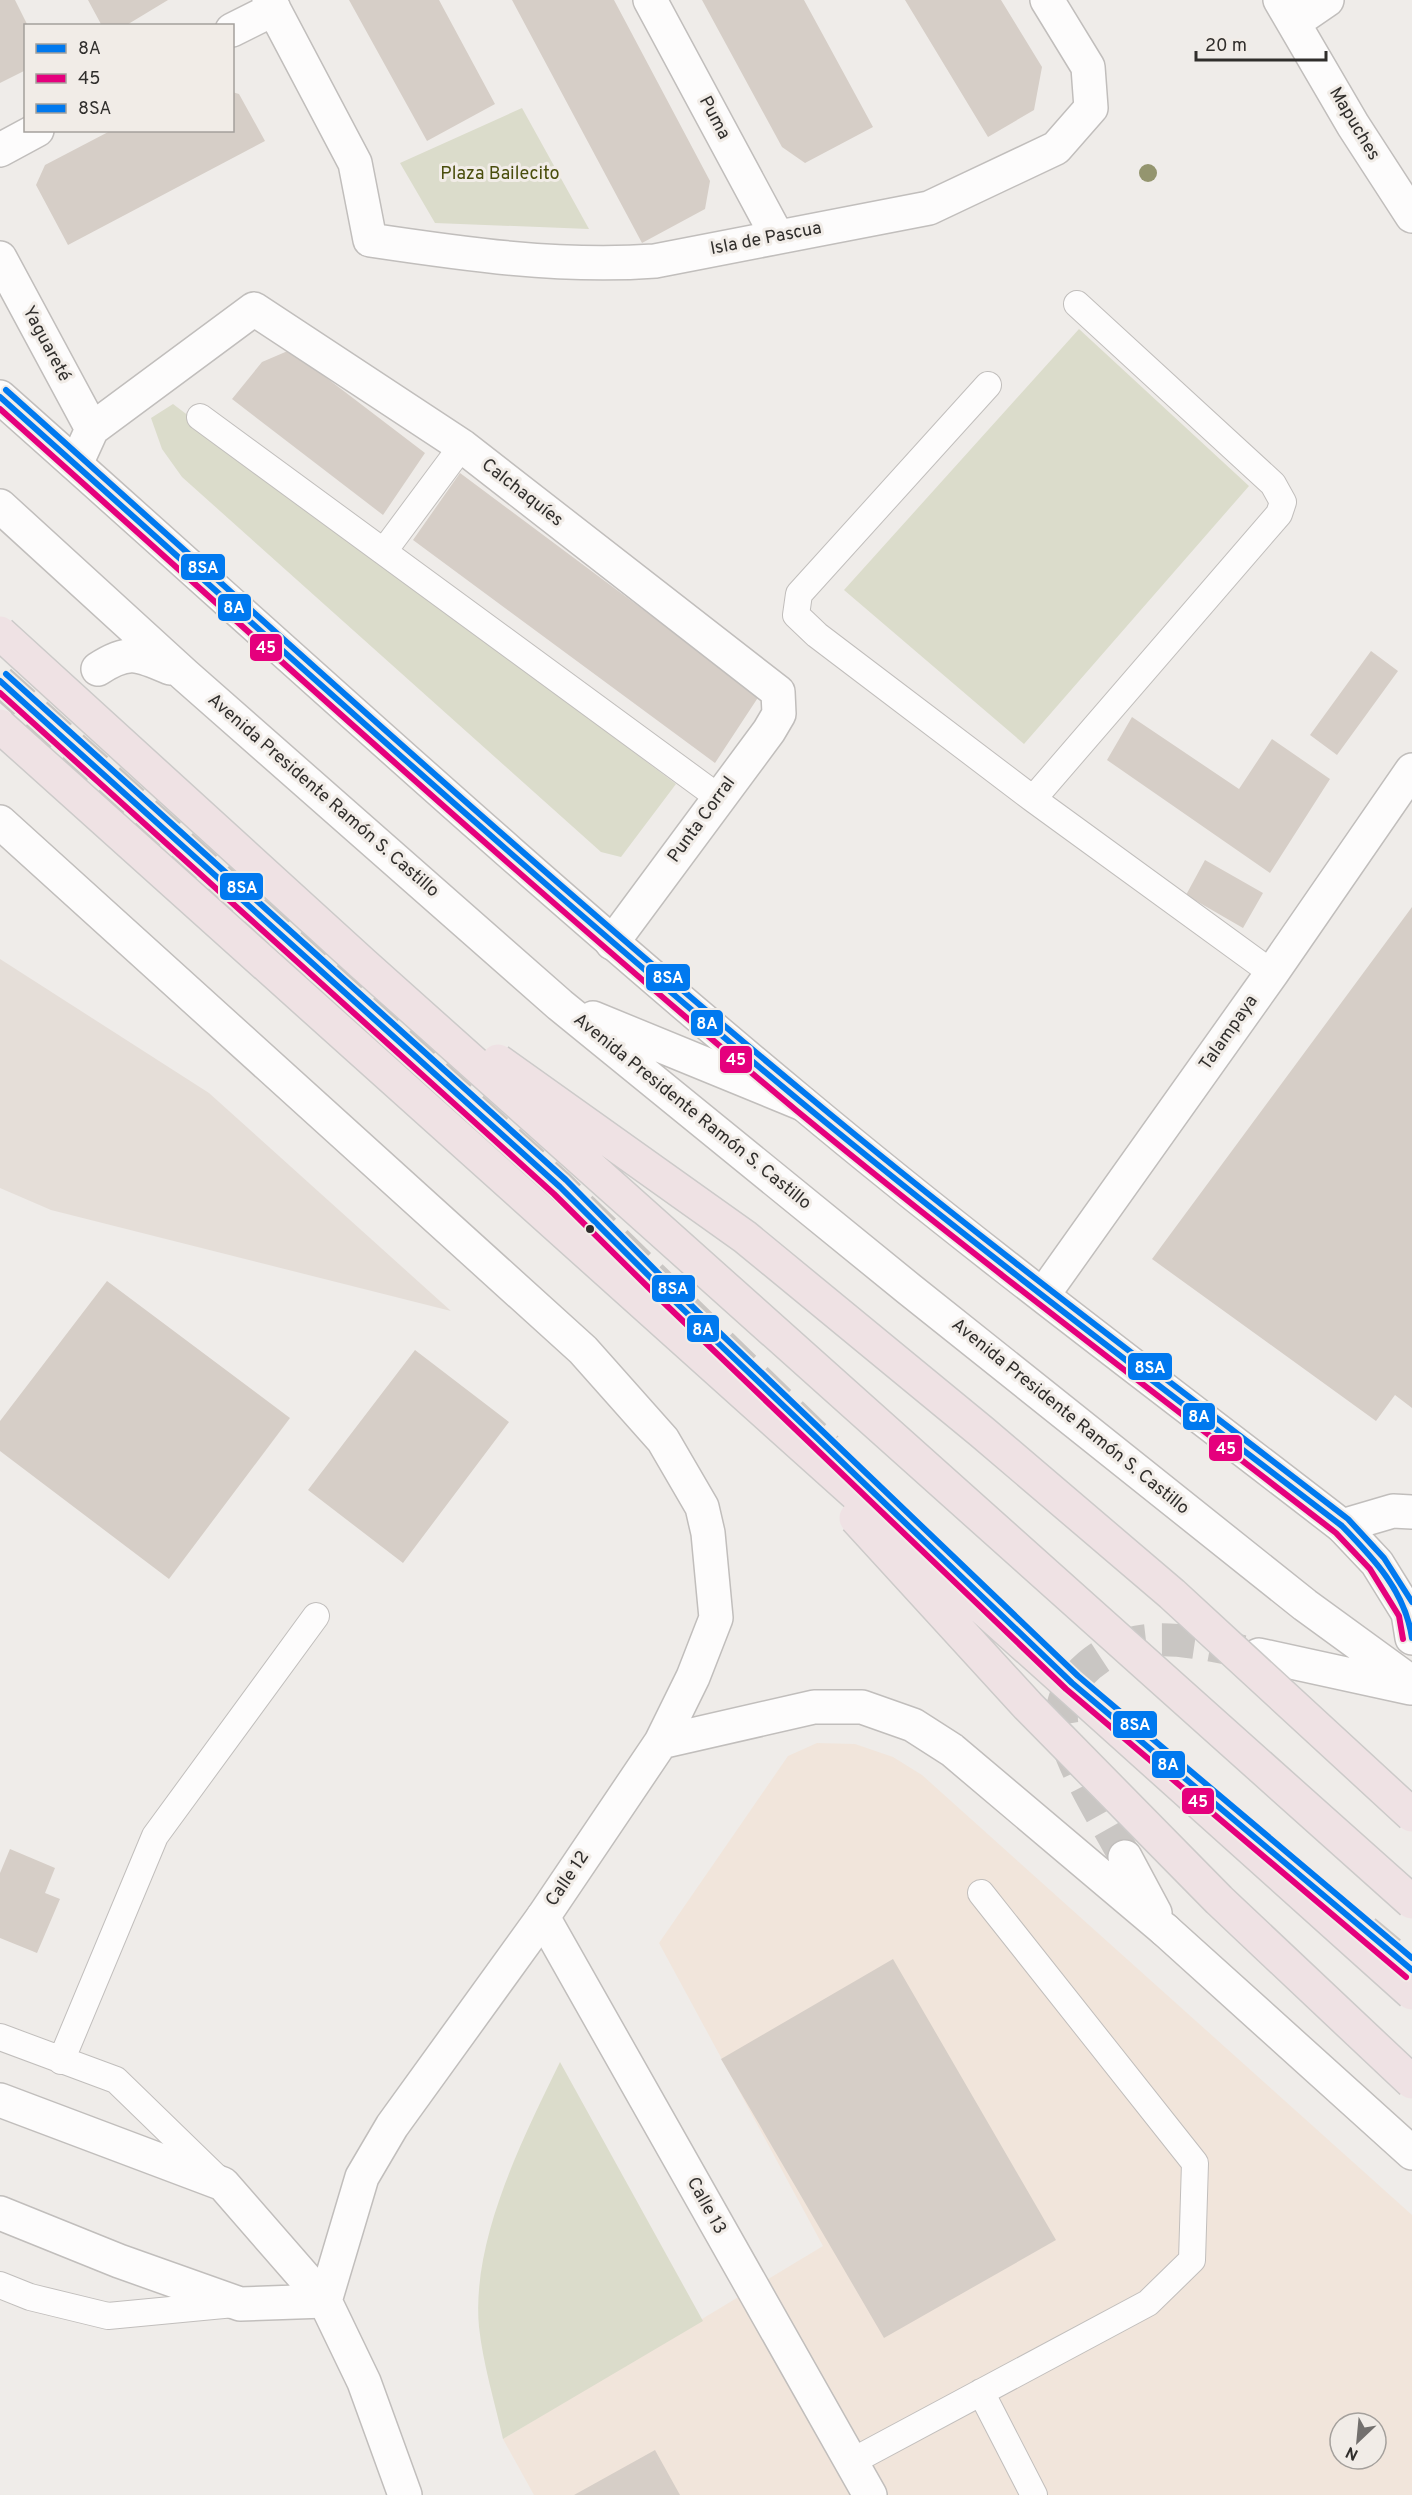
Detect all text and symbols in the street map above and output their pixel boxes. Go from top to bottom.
legend [24,24,234,132]
scale bar [1196,24,1326,62]
text: 20 m [1205,35,1247,58]
text: 8A [78,38,101,61]
text: 45 [78,68,100,91]
street label: Mapuches [1323,83,1385,165]
street label: Puma [693,92,735,144]
text: 8SA [78,98,111,121]
park label: Plaza Bailecito [440,163,560,186]
street label: Isla de Pascua [708,217,824,261]
street label: Yaguareté [16,302,76,386]
street label: Calchaquíes [476,454,568,532]
line badge: 8SA [180,553,226,581]
text: 8SA [188,559,218,579]
line badge: 8A [217,593,252,622]
text: 8A [223,599,245,619]
line badge: 45 [249,633,283,662]
text: 45 [256,639,276,659]
street label: Avenida Presidente Ramón S. Castillo [202,689,444,903]
street label: Punta Corral [663,772,741,868]
line badge: 8SA [219,872,264,901]
text: 8SA [227,879,257,899]
line badge: 8SA [645,963,691,992]
text: 8SA [653,969,683,989]
street label: Talampaya [1195,991,1263,1075]
street label: Avenida Presidente Ramón S. Castillo [568,1009,816,1215]
line badge: 8A [690,1009,724,1037]
text: 8A [696,1015,718,1035]
line badge: 45 [719,1045,753,1074]
text: 45 [726,1051,746,1071]
unlabelled marker [584,1223,596,1235]
line badge: 8SA [651,1274,696,1303]
text: 8SA [658,1280,688,1300]
line badge: 8A [686,1314,720,1343]
street label: Avenida Presidente Ramón S. Castillo [946,1314,1194,1520]
text: 8A [692,1321,714,1341]
line badge: 8SA [1127,1352,1173,1381]
text: 8SA [1135,1359,1165,1379]
line badge: 8A [1182,1402,1216,1431]
text: 8A [1188,1408,1210,1428]
line badge: 45 [1208,1434,1243,1462]
text: 45 [1216,1440,1236,1460]
line badge: 8SA [1112,1710,1158,1739]
text: 8SA [1120,1716,1150,1736]
line badge: 8A [1151,1750,1186,1779]
text: 8A [1157,1756,1179,1776]
line badge: 45 [1181,1787,1215,1815]
text: 45 [1188,1793,1208,1813]
street label: Calle 12 [541,1847,595,1911]
street label: Calle 13 [681,2173,731,2239]
north arrow [1328,2411,1388,2471]
text: N [1343,2441,1362,2464]

